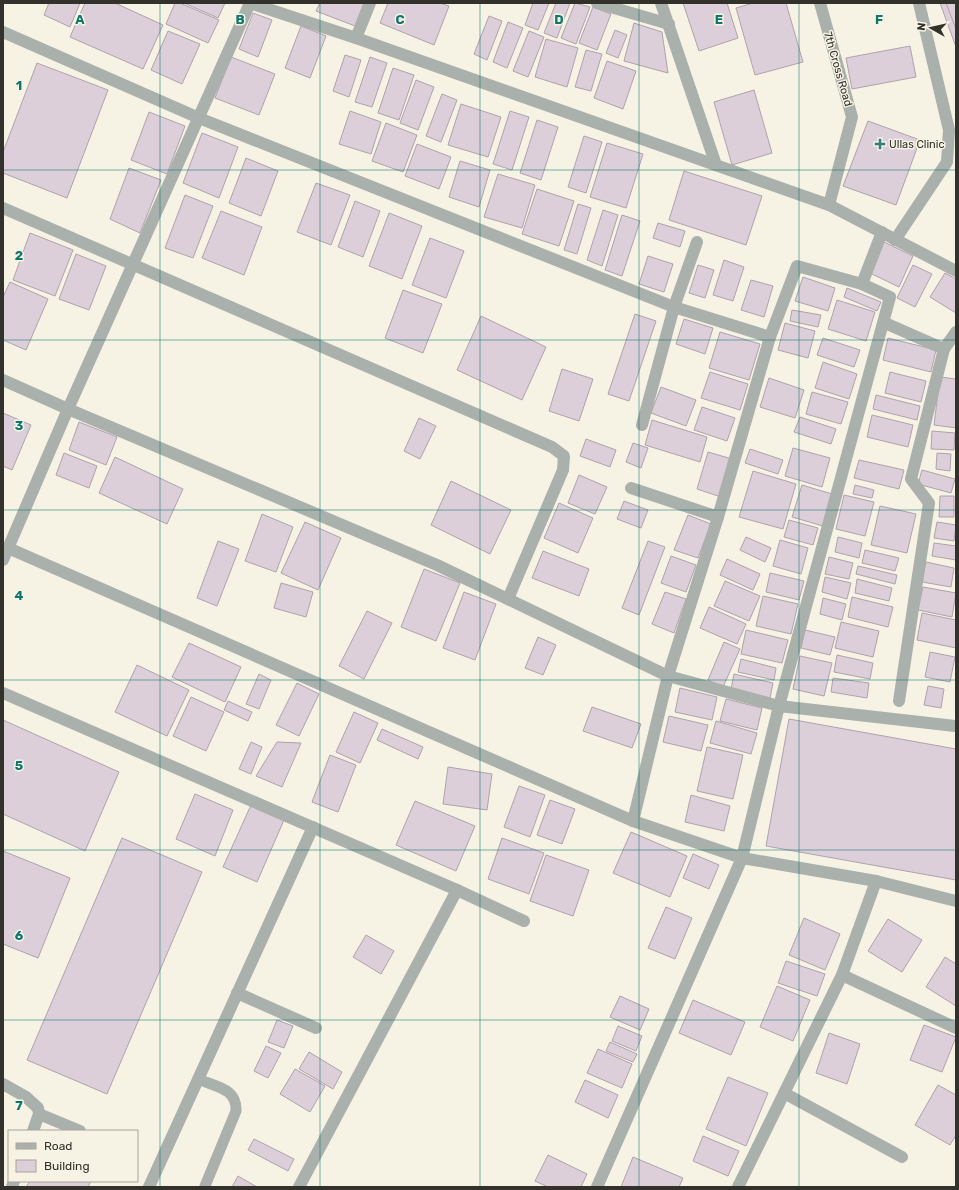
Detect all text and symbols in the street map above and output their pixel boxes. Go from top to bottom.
north arrow [911,8,951,48]
text: A [75,12,85,27]
text: B [235,12,245,27]
text: C [395,12,405,27]
text: D [554,12,564,27]
text: E [715,12,723,27]
text: F [875,12,883,27]
text: N [915,22,929,32]
street label: 7th Cross Road [821,30,855,108]
text: 1 [16,78,22,93]
marker: Ullas Clinic [874,138,886,150]
place label: Ullas Clinic [889,138,945,151]
text: 2 [15,248,23,263]
text: 3 [15,418,24,433]
text: 4 [15,588,24,603]
text: 5 [15,758,23,773]
text: 6 [15,928,24,943]
text: 7 [15,1098,23,1113]
legend [8,1130,138,1182]
text: Road [44,1139,72,1153]
text: Building [44,1159,90,1173]

